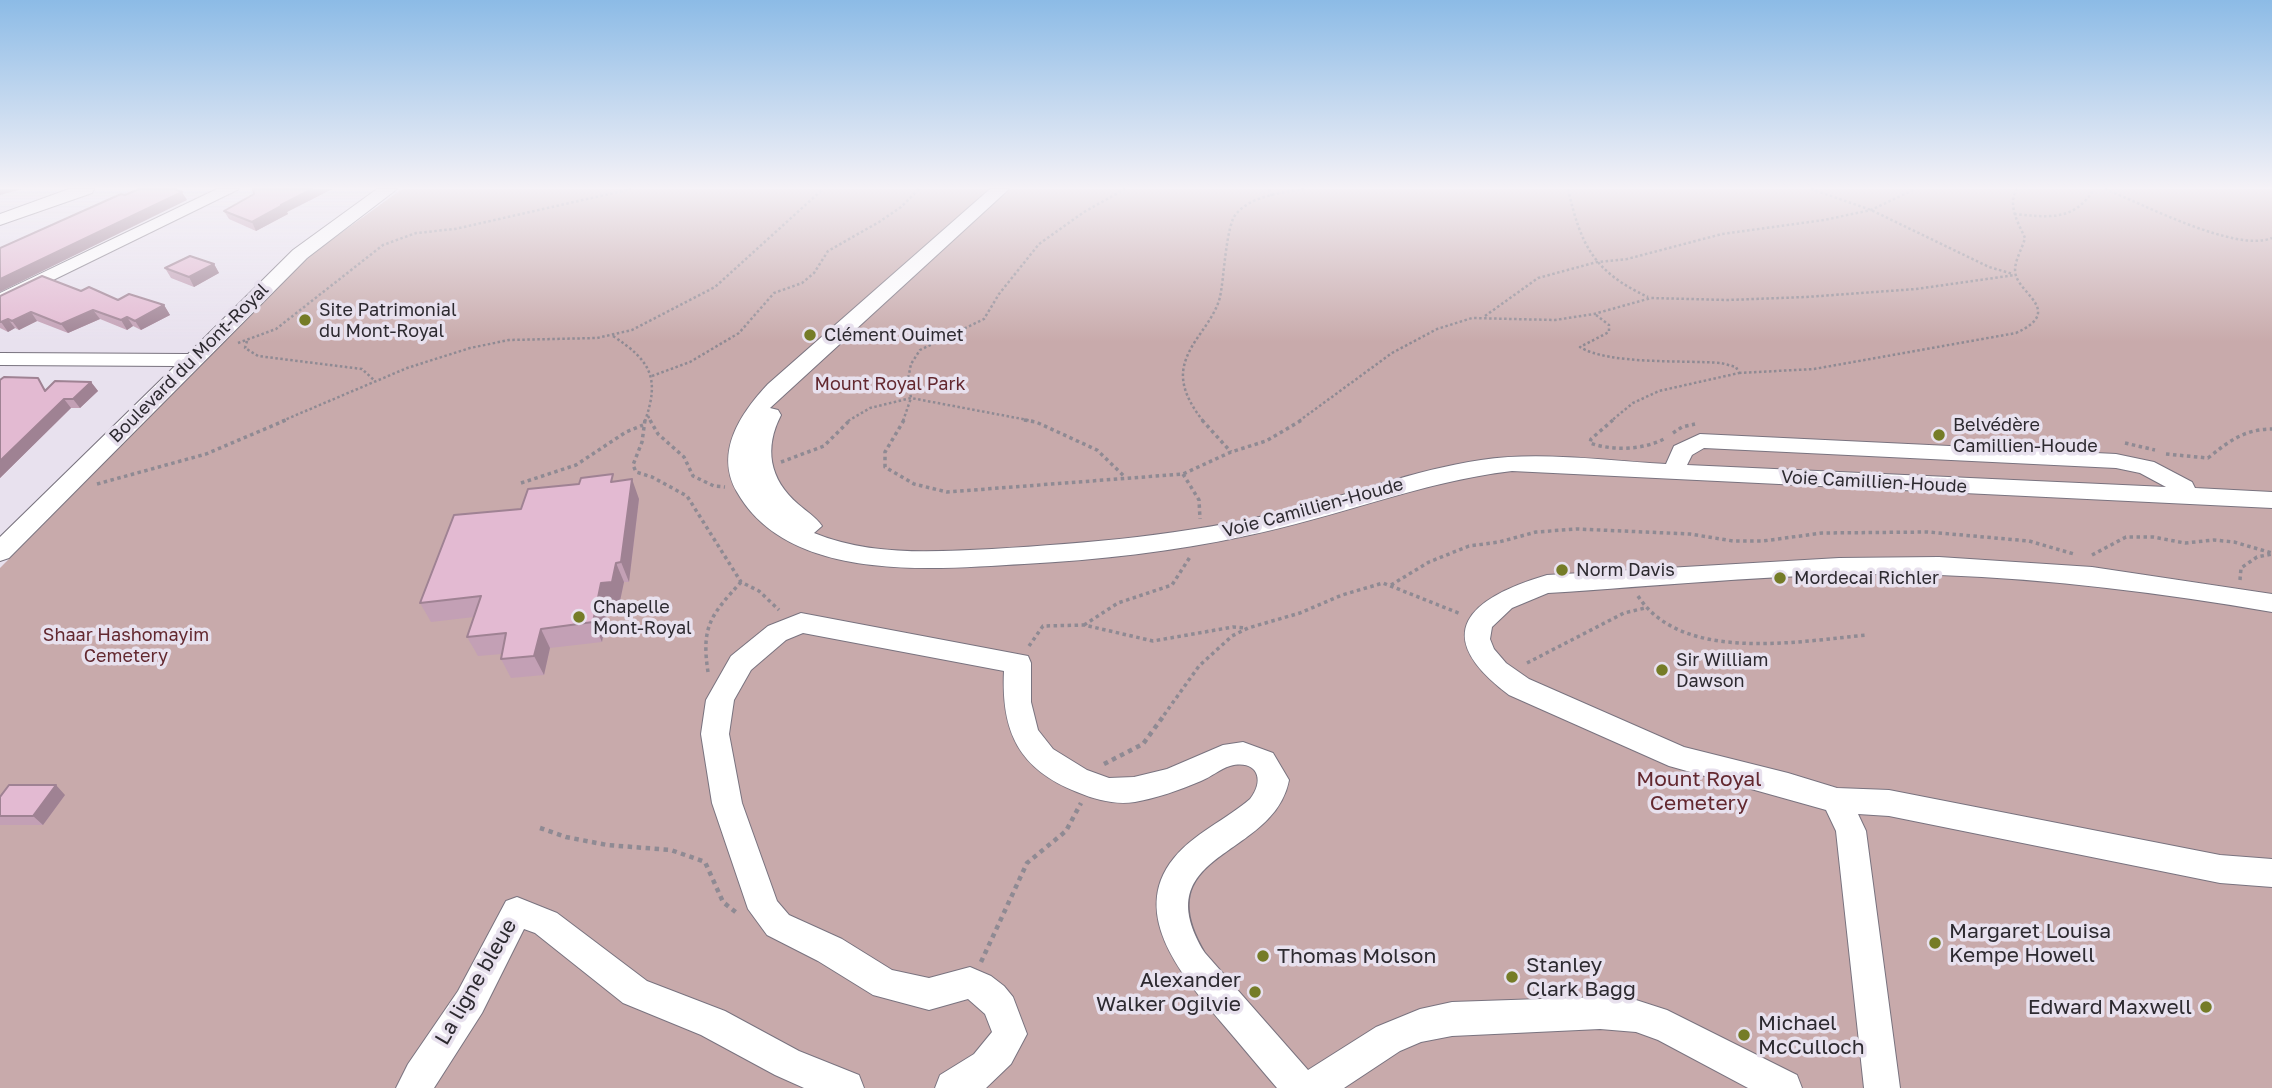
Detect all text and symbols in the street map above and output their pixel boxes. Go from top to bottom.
street label: Boulevard du Mont-Royal [105,279,273,447]
place label: Site Patrimonial du Mont-Royal [319,299,457,342]
marker: Site Patrimonial du Mont-Royal [297,312,313,328]
place label: Clément Ouimet [824,324,964,346]
marker: Clément Ouimet [802,327,818,343]
park label: Mount Royal Park [814,373,966,395]
place label: Belvédère Camillien-Houde [1953,414,2098,457]
marker: Belvédère Camillien-Houde [1931,427,1947,443]
street label: Voie Camillien-Houde [1780,466,1968,498]
street label: Voie Camillien-Houde [1220,473,1406,543]
place label: Norm Davis [1576,559,1675,581]
marker: Norm Davis [1554,562,1570,578]
place label: Mordecai Richler [1794,567,1939,589]
marker: Mordecai Richler [1772,570,1788,586]
place label: Chapelle Mont-Royal [593,596,692,638]
marker: Chapelle Mont-Royal [571,609,587,625]
park label: Shaar Hashomayim Cemetery [43,624,209,666]
place label: Sir William Dawson [1676,649,1768,692]
marker: Sir William Dawson [1654,662,1670,678]
park label: Mount Royal Cemetery [1636,766,1762,816]
street label: La ligne bleue [430,914,522,1050]
place label: Margaret Louisa Kempe Howell [1949,918,2111,968]
marker: Margaret Louisa Kempe Howell [1927,935,1943,951]
place label: Thomas Molson [1277,943,1436,969]
marker: Thomas Molson [1255,948,1271,964]
place label: Stanley Clark Bagg [1526,952,1636,1002]
place label: Alexander Walker Ogilvie [1096,967,1241,1017]
marker: Stanley Clark Bagg [1504,969,1520,985]
marker: Alexander Walker Ogilvie [1247,984,1263,1000]
place label: Edward Maxwell [2028,994,2192,1020]
marker: Edward Maxwell [2198,999,2214,1015]
place label: Michael McCulloch [1758,1010,1865,1060]
marker: Michael McCulloch [1736,1027,1752,1043]

